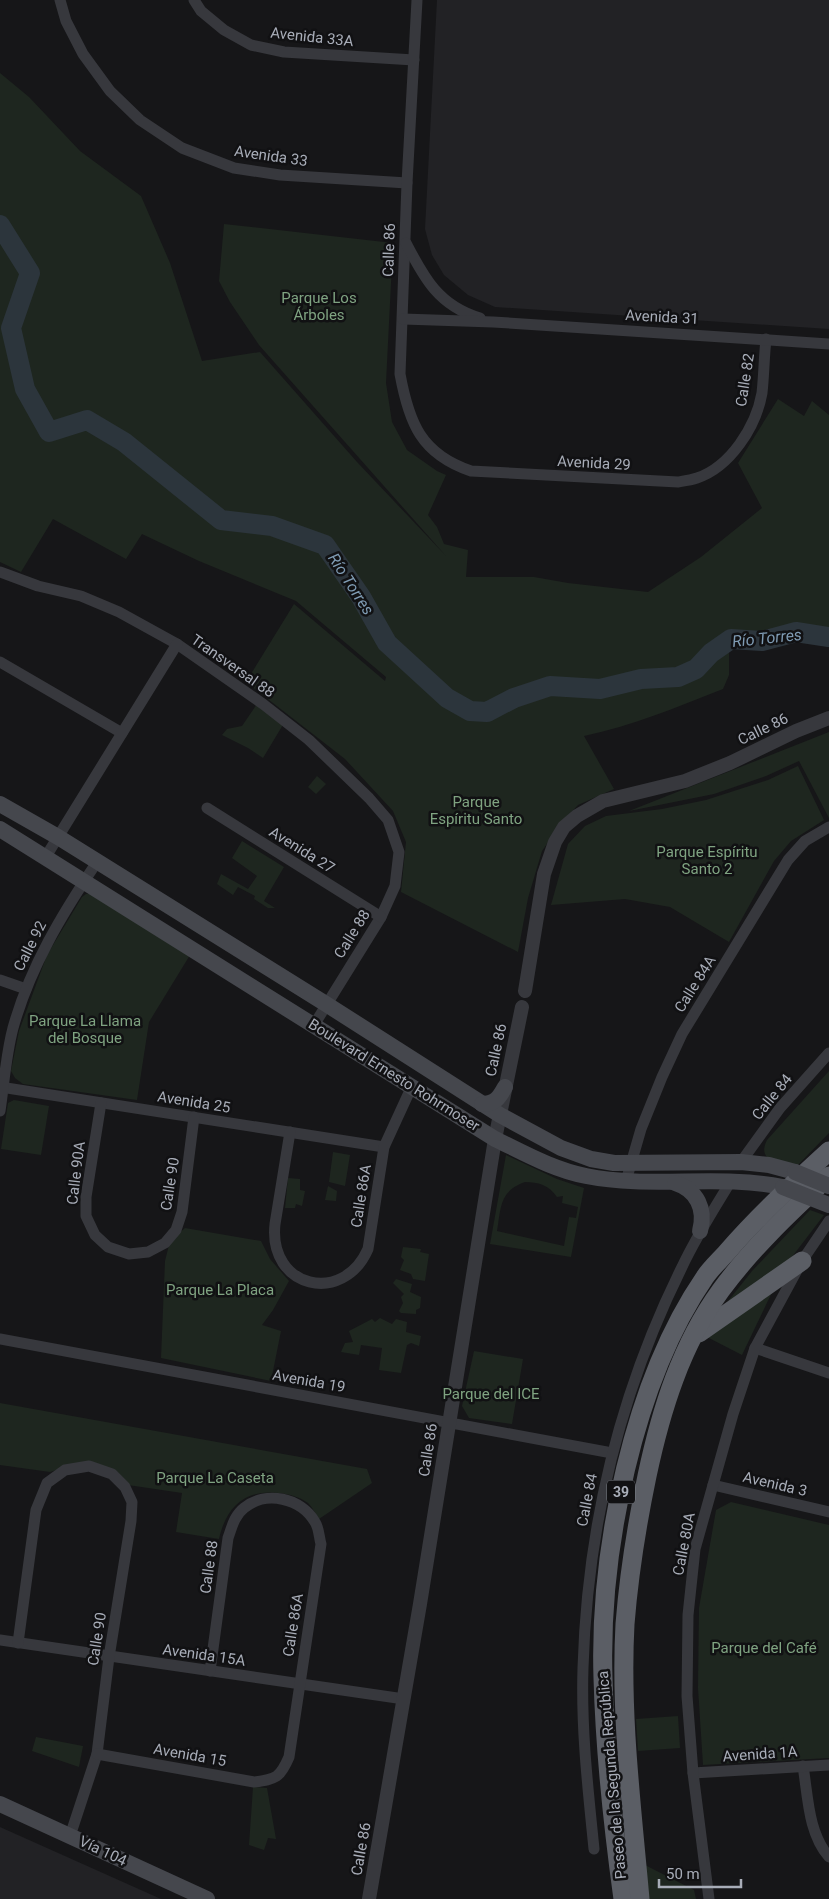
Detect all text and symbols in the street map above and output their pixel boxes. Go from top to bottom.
street label: Avenida 33A [270,24,355,50]
street label: Avenida 33 [233,142,309,170]
street label: Calle 86 [379,223,399,277]
park label: Parque Los Árboles [281,289,357,324]
street label: Avenida 31 [625,306,699,328]
street label: Calle 82 [732,352,758,408]
street label: Avenida 29 [557,452,631,474]
water label: Río Torres [324,550,378,618]
water label: Río Torres [731,625,803,651]
street label: Transversal 88 [188,631,278,701]
street label: Calle 86 [735,709,791,749]
park label: Parque Espíritu Santo [430,793,522,828]
street label: Avenida 27 [266,823,338,877]
park label: Parque Espíritu Santo 2 [656,843,758,878]
street label: Calle 88 [330,906,374,962]
street label: Calle 92 [10,918,50,974]
street label: Calle 84A [671,952,720,1016]
park label: Parque La Llama del Bosque [29,1012,141,1047]
street label: Boulevard Ernesto Rohrmoser [305,1015,483,1135]
street label: Calle 86 [482,1022,510,1078]
street label: Calle 84 [748,1070,796,1124]
street label: Avenida 25 [156,1087,232,1117]
street label: Calle 90A [63,1140,89,1206]
street label: Calle 90 [157,1156,183,1212]
street label: Calle 86A [347,1163,375,1229]
park label: Parque La Placa [166,1281,274,1299]
street label: Avenida 19 [271,1366,347,1396]
park label: Parque del ICE [442,1385,540,1403]
street label: Calle 86 [415,1422,441,1478]
street label: Avenida 3 [741,1468,809,1500]
park label: Parque La Caseta [156,1469,274,1487]
street label: Calle 84 [573,1471,601,1528]
road number: 39 [607,1480,635,1504]
street label: Calle 80A [669,1511,699,1577]
street label: Calle 88 [196,1539,222,1595]
street label: Calle 86A [279,1592,307,1658]
street label: Calle 90 [84,1611,110,1667]
park label: Parque del Café [711,1639,817,1657]
street label: Avenida 15A [161,1640,247,1670]
street label: Paseo de la Segunda República [594,1670,630,1880]
street label: Avenida 15 [152,1740,228,1770]
street label: Avenida 1A [722,1742,798,1766]
street label: Calle 86 [347,1821,375,1877]
street label: Vía 104 [76,1832,130,1870]
scale bar [659,1856,742,1888]
text: 50 m [666,1865,700,1883]

